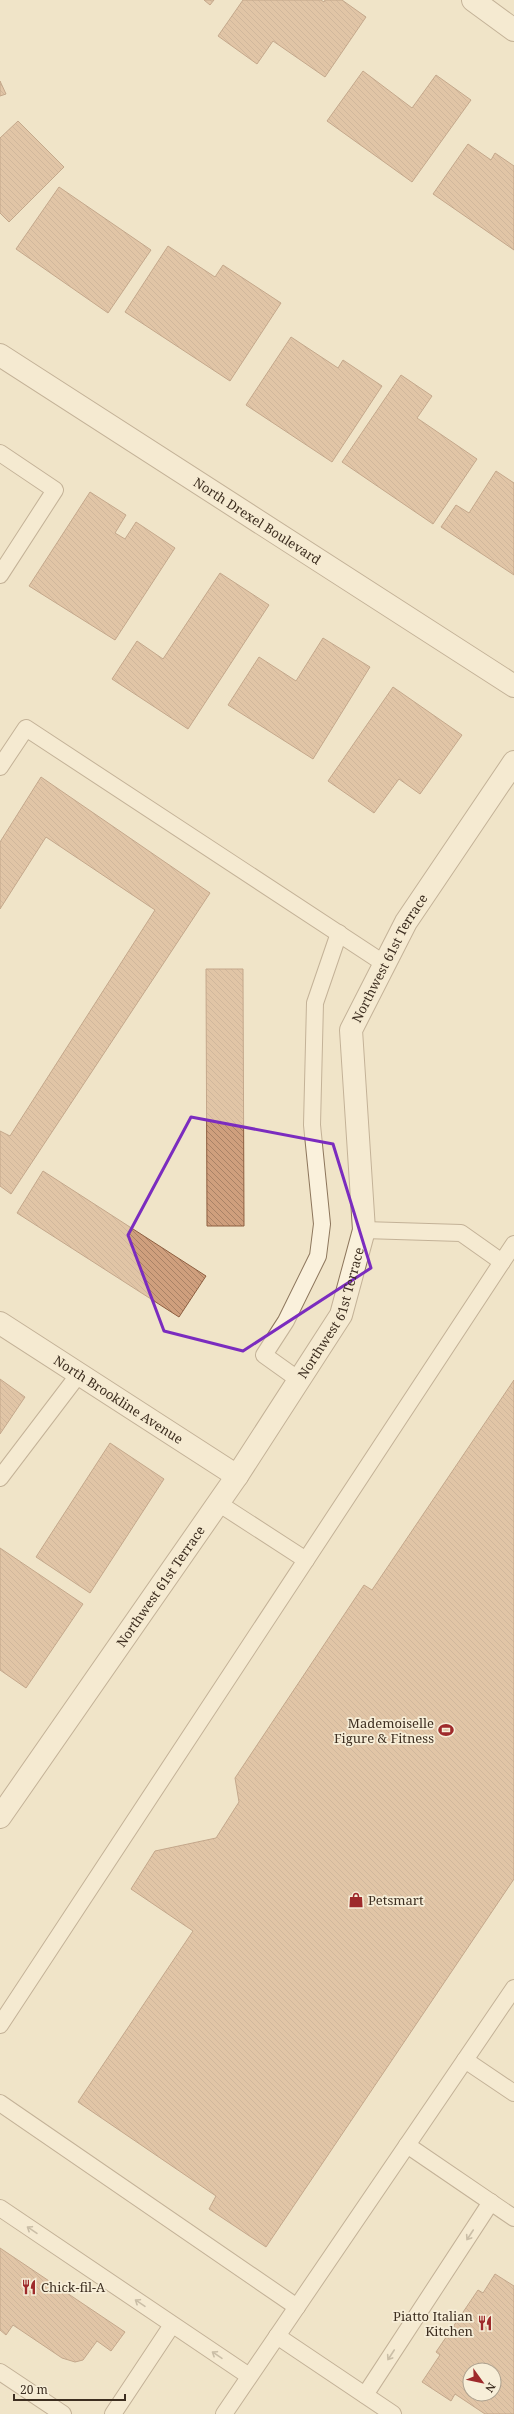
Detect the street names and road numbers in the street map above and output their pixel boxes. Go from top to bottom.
street label: North Drexel Boulevard [190,473,325,568]
street label: Northwest 61st Terrace [347,890,432,1025]
street label: Northwest 61st Terrace [293,1245,368,1382]
street label: North Brookline Avenue [50,1351,187,1448]
street label: Northwest 61st Terrace [112,1522,209,1650]

